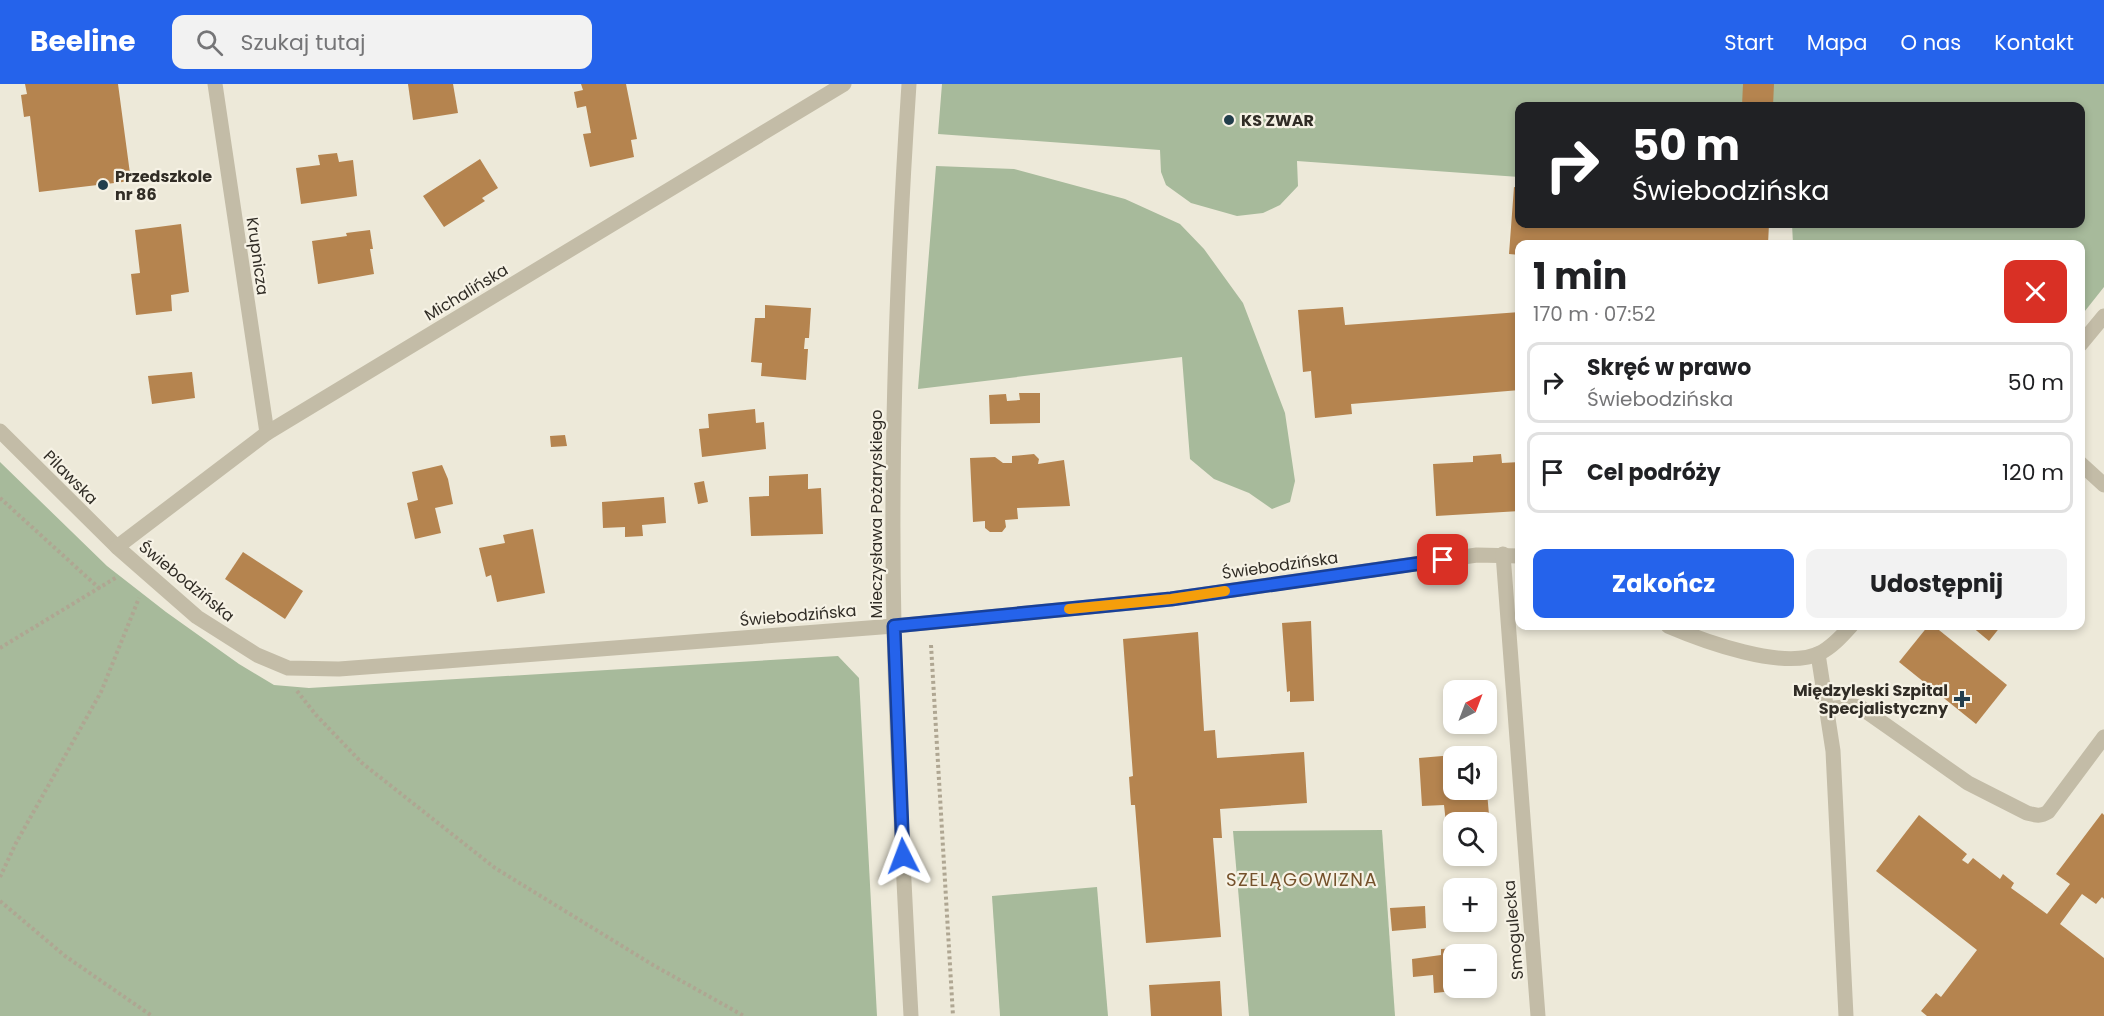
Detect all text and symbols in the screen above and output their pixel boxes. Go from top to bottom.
search box [172,15,592,69]
text: Beeline [30,22,136,61]
icon: search [193,26,226,59]
text: Szukaj tutaj [241,27,366,58]
text: Start [1724,28,1774,57]
text: Mapa [1807,28,1868,57]
text: O nas [1901,28,1961,57]
text: Kontakt [1994,28,2074,57]
place label: KS ZWAR [1241,109,1314,132]
marker: KS ZWAR [1222,113,1236,127]
text: 50 m [1632,116,1740,175]
icon: right [1533,126,1611,204]
place label: Przedszkole nr 86 [115,165,212,206]
text: Świebodzińska [1632,172,1830,209]
marker: Przedszkole nr 86 [96,178,110,192]
street label: Krupnicza [241,216,274,297]
text: 1 min [1533,251,1627,302]
street label: Michalińska [420,258,512,326]
button: close [2004,260,2067,323]
text: 170 m · 07:52 [1533,300,1656,328]
text: Skręć w prawo [1587,352,1751,383]
icon: right [1536,366,1569,399]
text: 50 m [2008,367,2064,398]
text: Świebodzińska [1587,385,1733,413]
street label: Mieczysława Pożaryskiego [865,409,888,619]
street label: Pilawska [38,445,103,510]
icon: arrive [1536,456,1569,489]
text: Cel podróży [1587,457,1721,488]
text: 120 m [2002,457,2064,488]
pin [1417,534,1468,585]
street label: Świebodzińska [134,536,239,627]
icon: arrive [1426,543,1459,576]
street label: Świebodzińska [1220,546,1340,585]
button: Zakończ [1533,549,1794,618]
button: Udostępnij [1806,549,2067,618]
street label: Świebodzińska [739,599,857,632]
place label: Międzyleski Szpital Specjalistyczny [1793,679,1949,720]
north arrow [1443,680,1497,734]
map controls [1443,680,1497,998]
marker: Międzyleski Szpital Specjalistyczny [1953,690,1971,708]
button: sound [1443,746,1497,800]
button: search [1443,812,1497,866]
position arrow [871,824,935,888]
district label: SZELĄGOWIZNA [1226,867,1378,892]
button: + [1443,878,1497,932]
street label: Smogulecka [1498,879,1529,981]
button: − [1443,944,1497,998]

